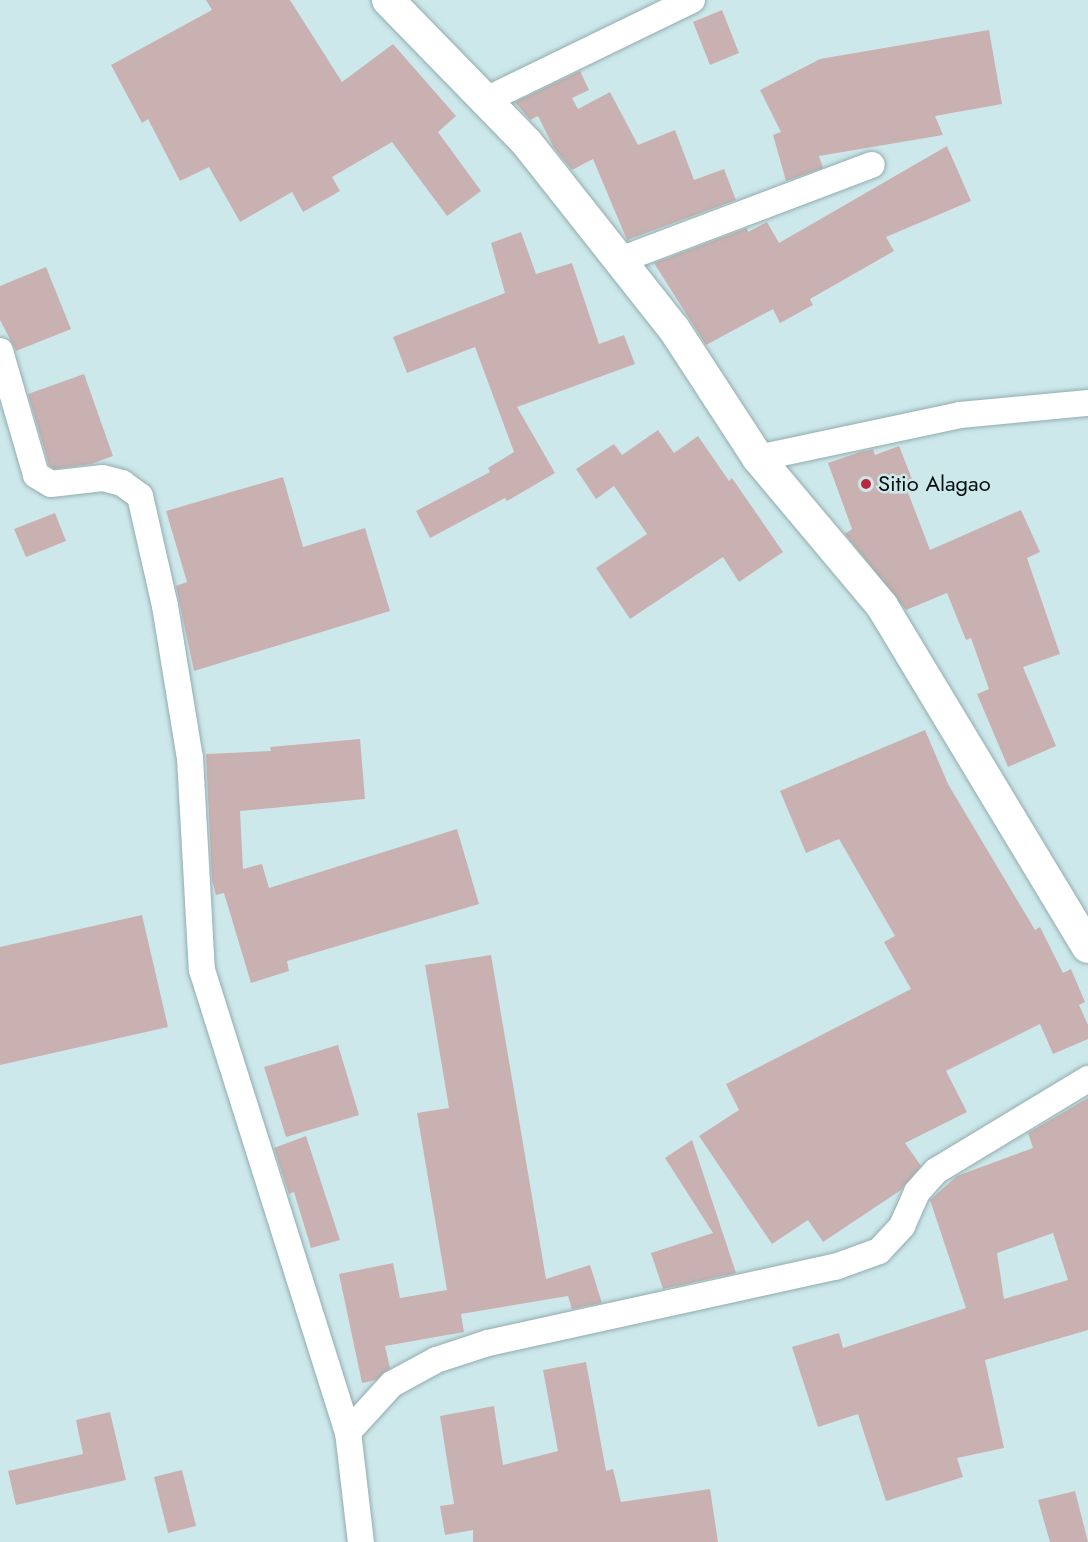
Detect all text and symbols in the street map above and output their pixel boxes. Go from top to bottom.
place label: Sitio Alagao [878,471,991,497]
marker: Sitio Alagao [859,477,873,491]

